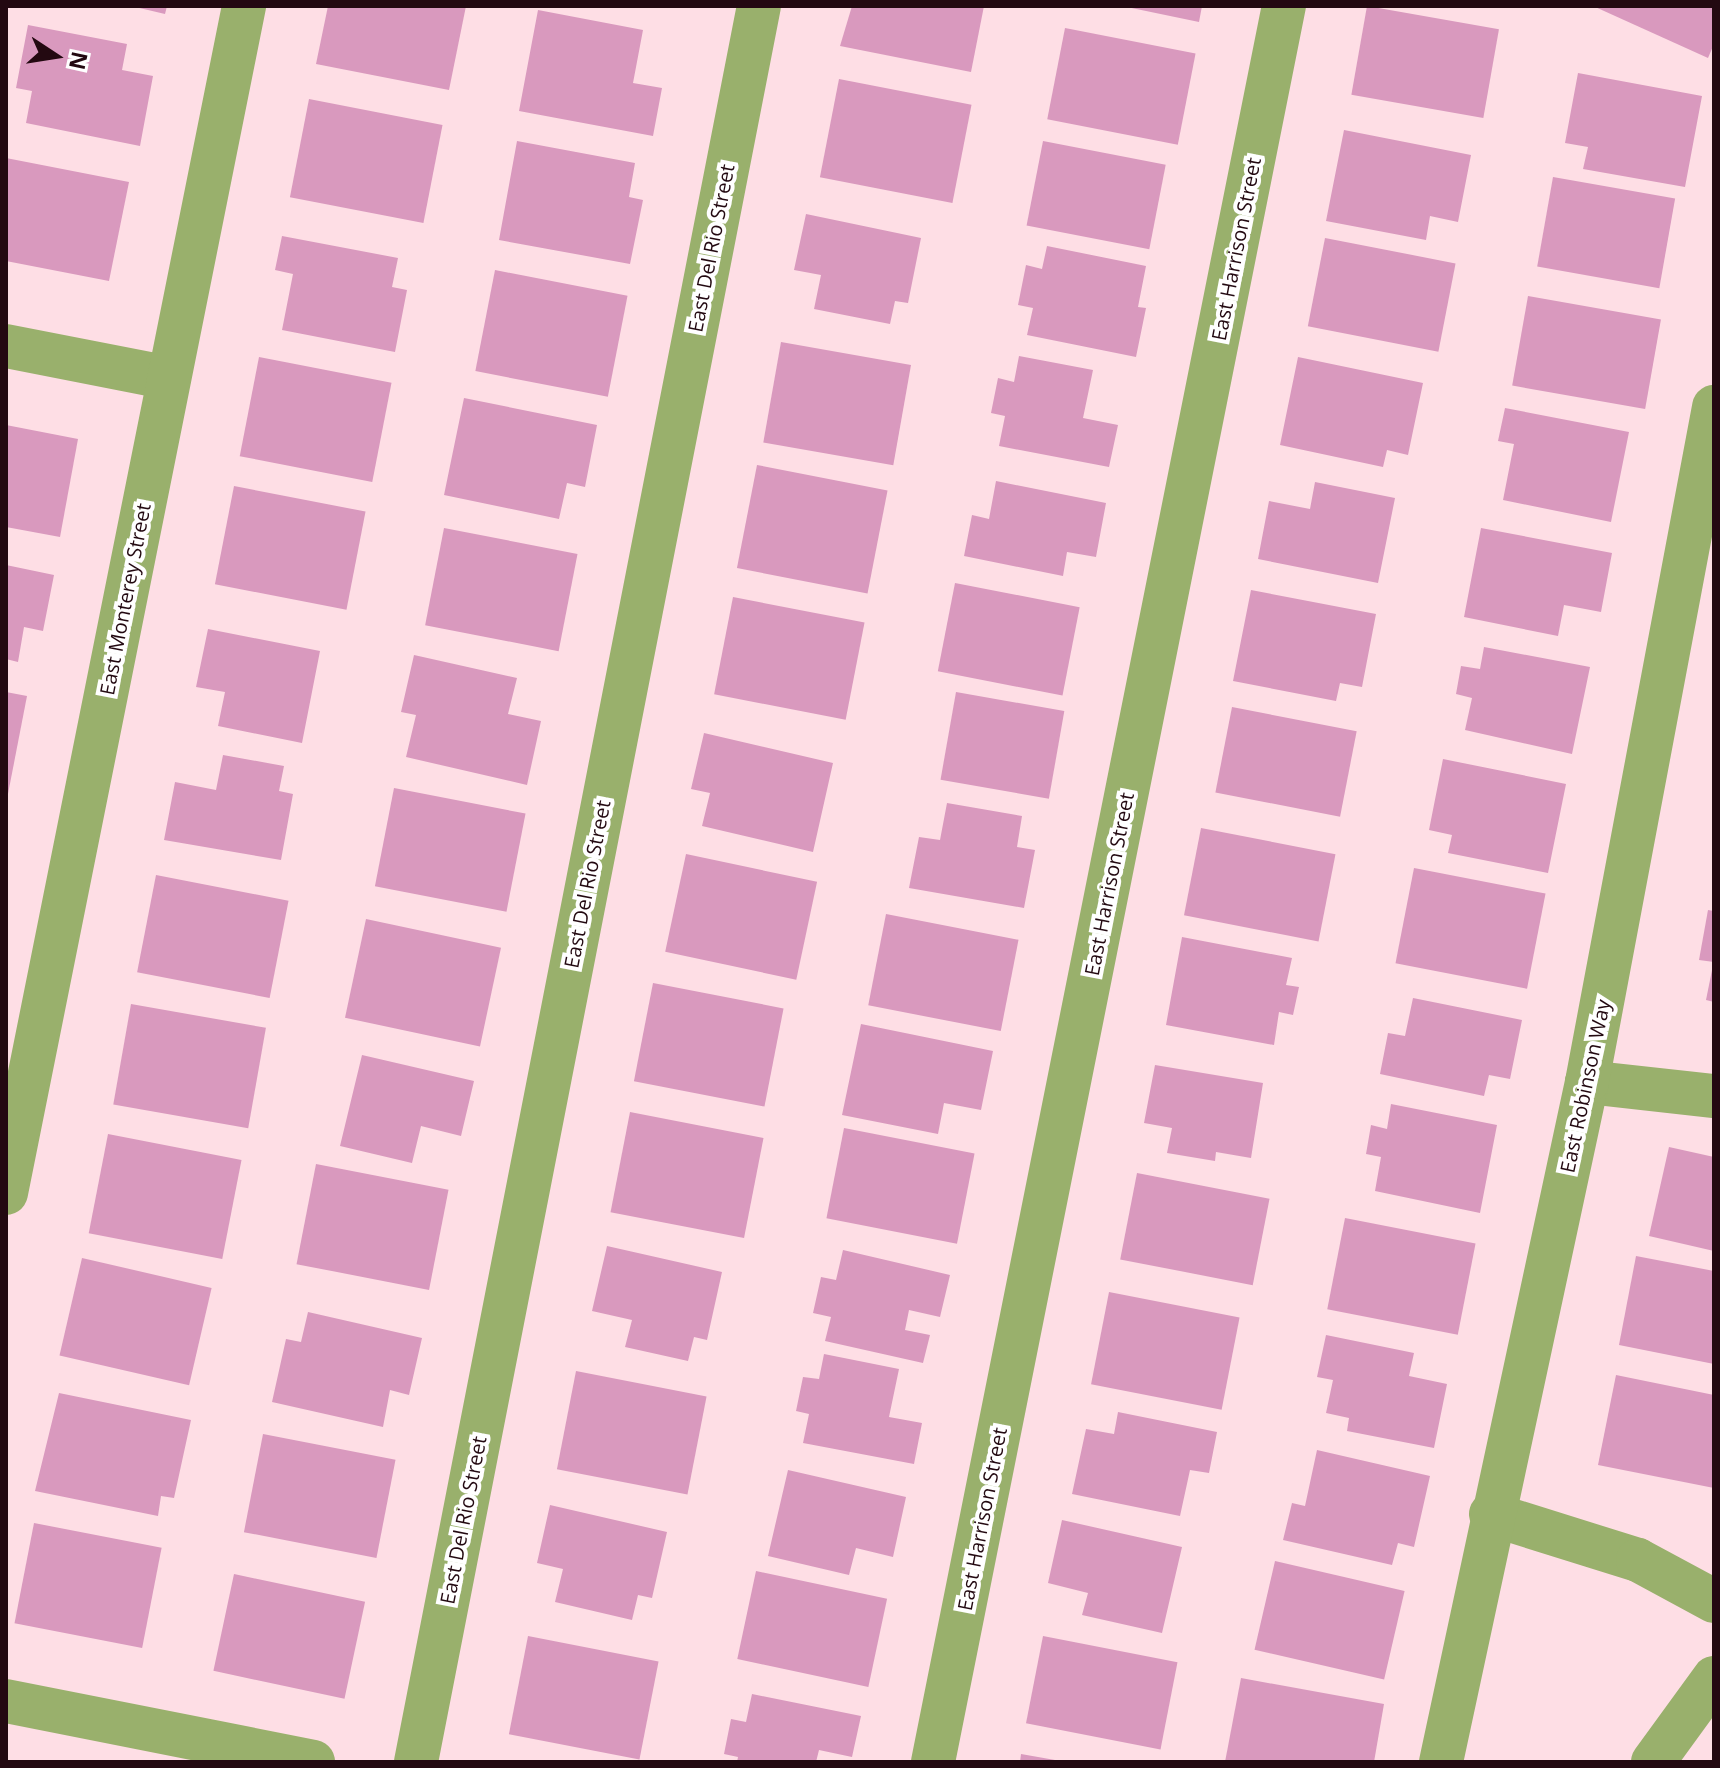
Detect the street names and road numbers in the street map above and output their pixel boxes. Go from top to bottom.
street label: East Harrison Street [1206,155,1266,343]
street label: East Del Rio Street [683,162,739,334]
street label: East Monterey Street [95,501,155,697]
street label: East Harrison Street [1079,790,1139,978]
street label: East Del Rio Street [559,798,615,970]
street label: East Robinson Way [1555,997,1615,1175]
street label: East Harrison Street [952,1425,1012,1613]
street label: East Del Rio Street [435,1434,491,1606]

